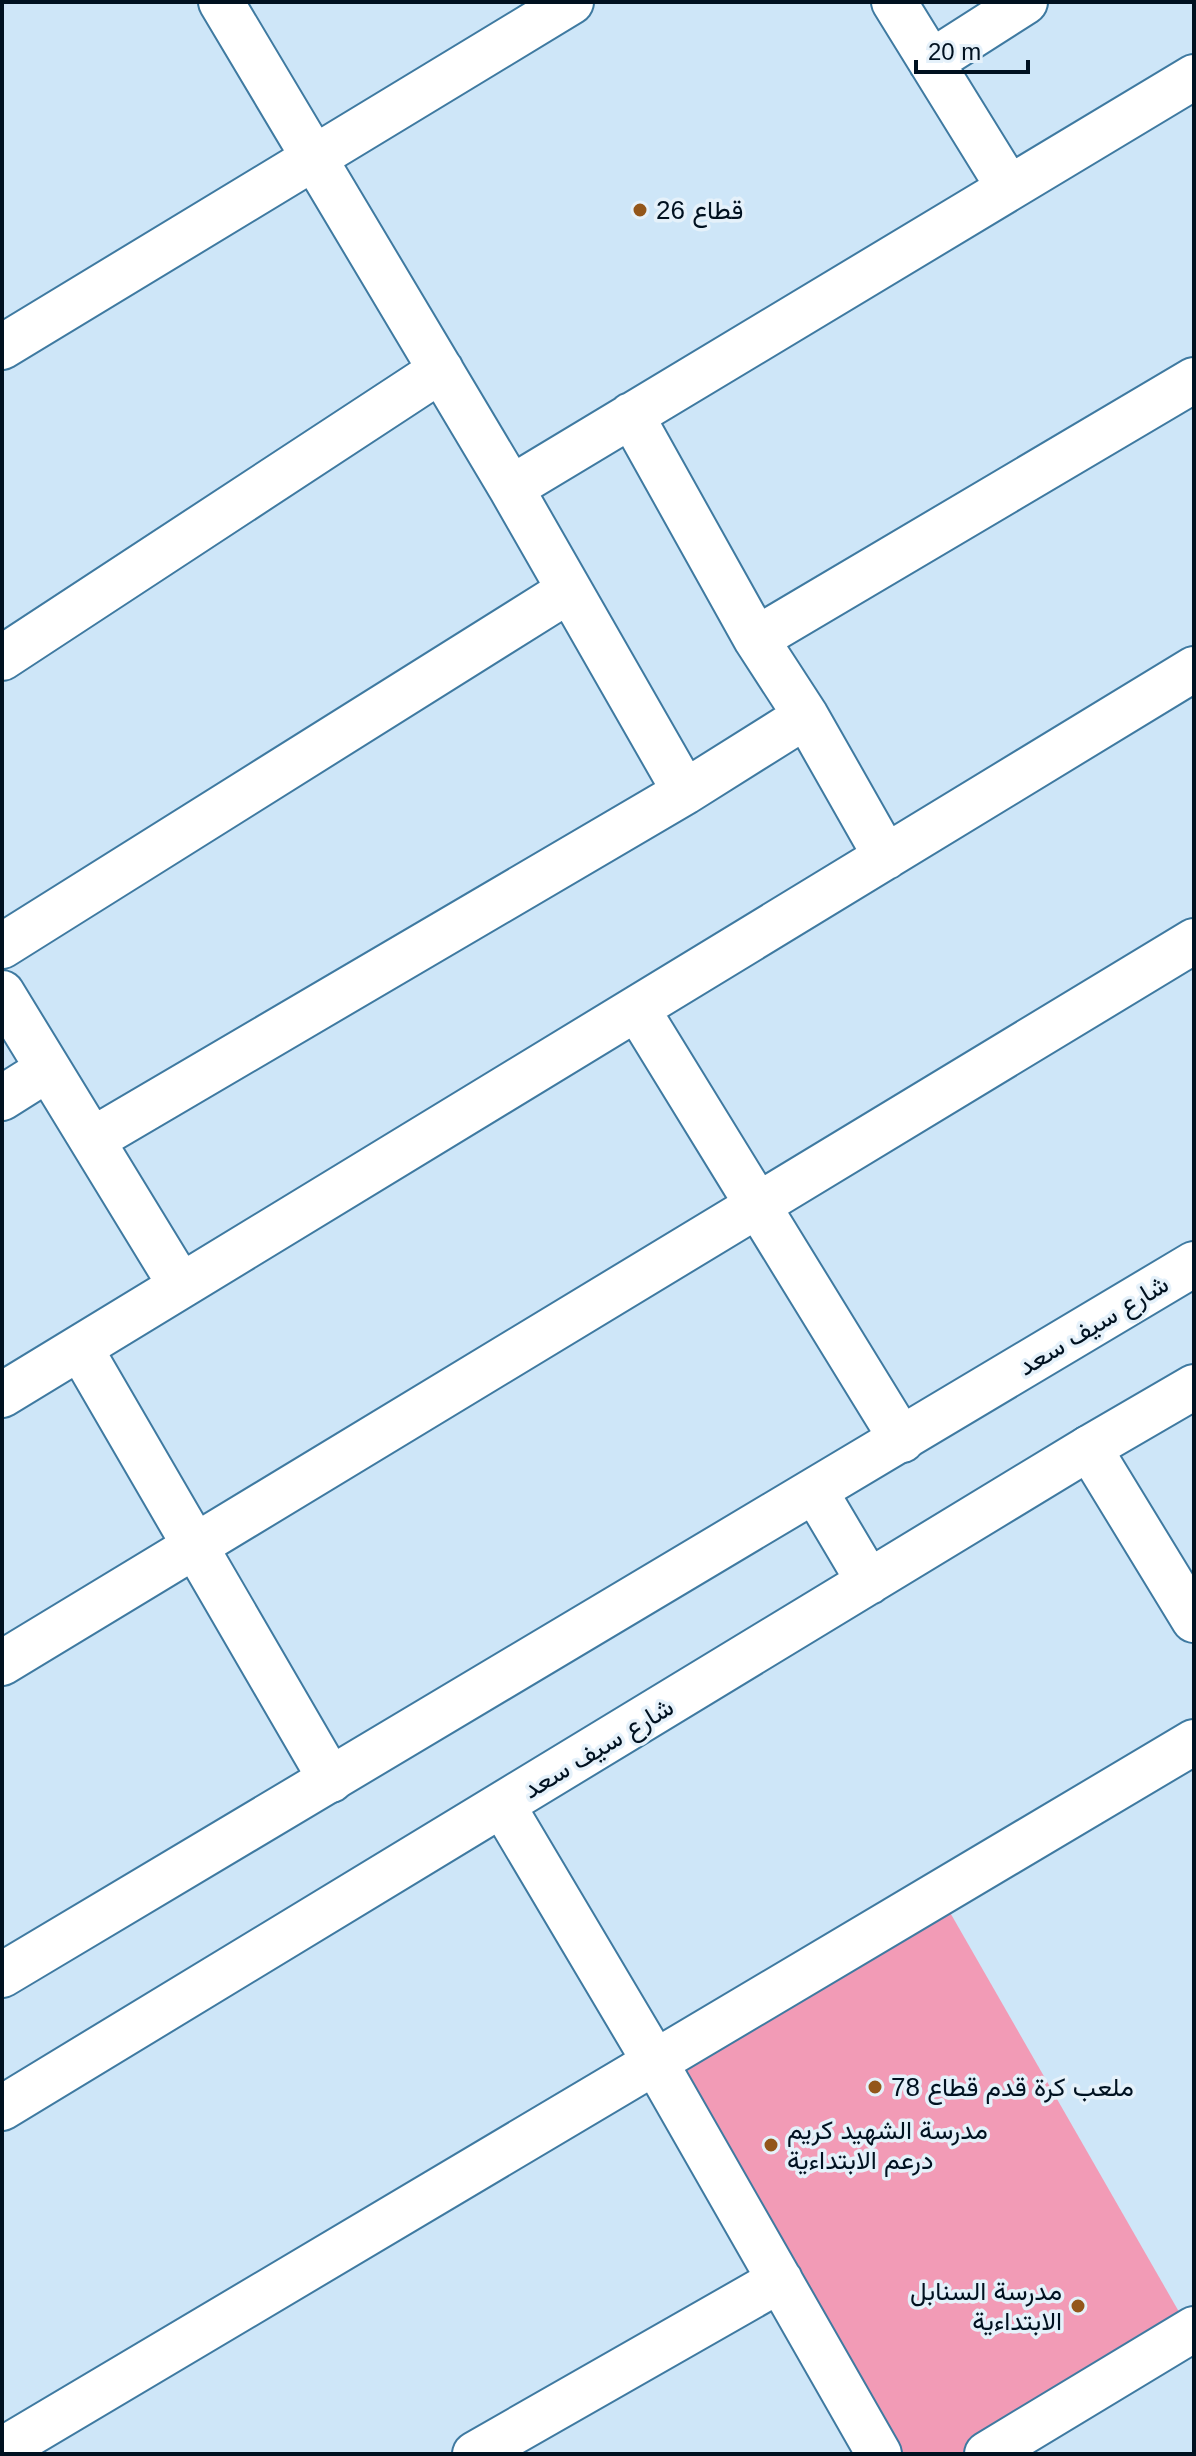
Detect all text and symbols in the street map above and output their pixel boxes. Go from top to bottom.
scale bar [916,24,1028,74]
text: 20 m [928,38,981,65]
place label: قطاع 26 [656,195,743,228]
marker: قطاع 26 [631,201,649,219]
street label: شارع سيف سعد [1012,1268,1175,1384]
street label: شارع سيف سعد [517,1691,680,1807]
place label: ملعب كرة قدم قطاع 78 [891,2072,1134,2105]
marker: ملعب كرة قدم قطاع 78 [866,2078,884,2096]
place label: مدرسة الشهيد كريم درعم الابتداءية [787,2115,988,2177]
marker: مدرسة الشهيد كريم درعم الابتداءية [762,2136,780,2154]
place label: مدرسة السنابل الابتداءية [910,2276,1062,2336]
marker: مدرسة السنابل الابتداءية [1069,2297,1087,2315]

